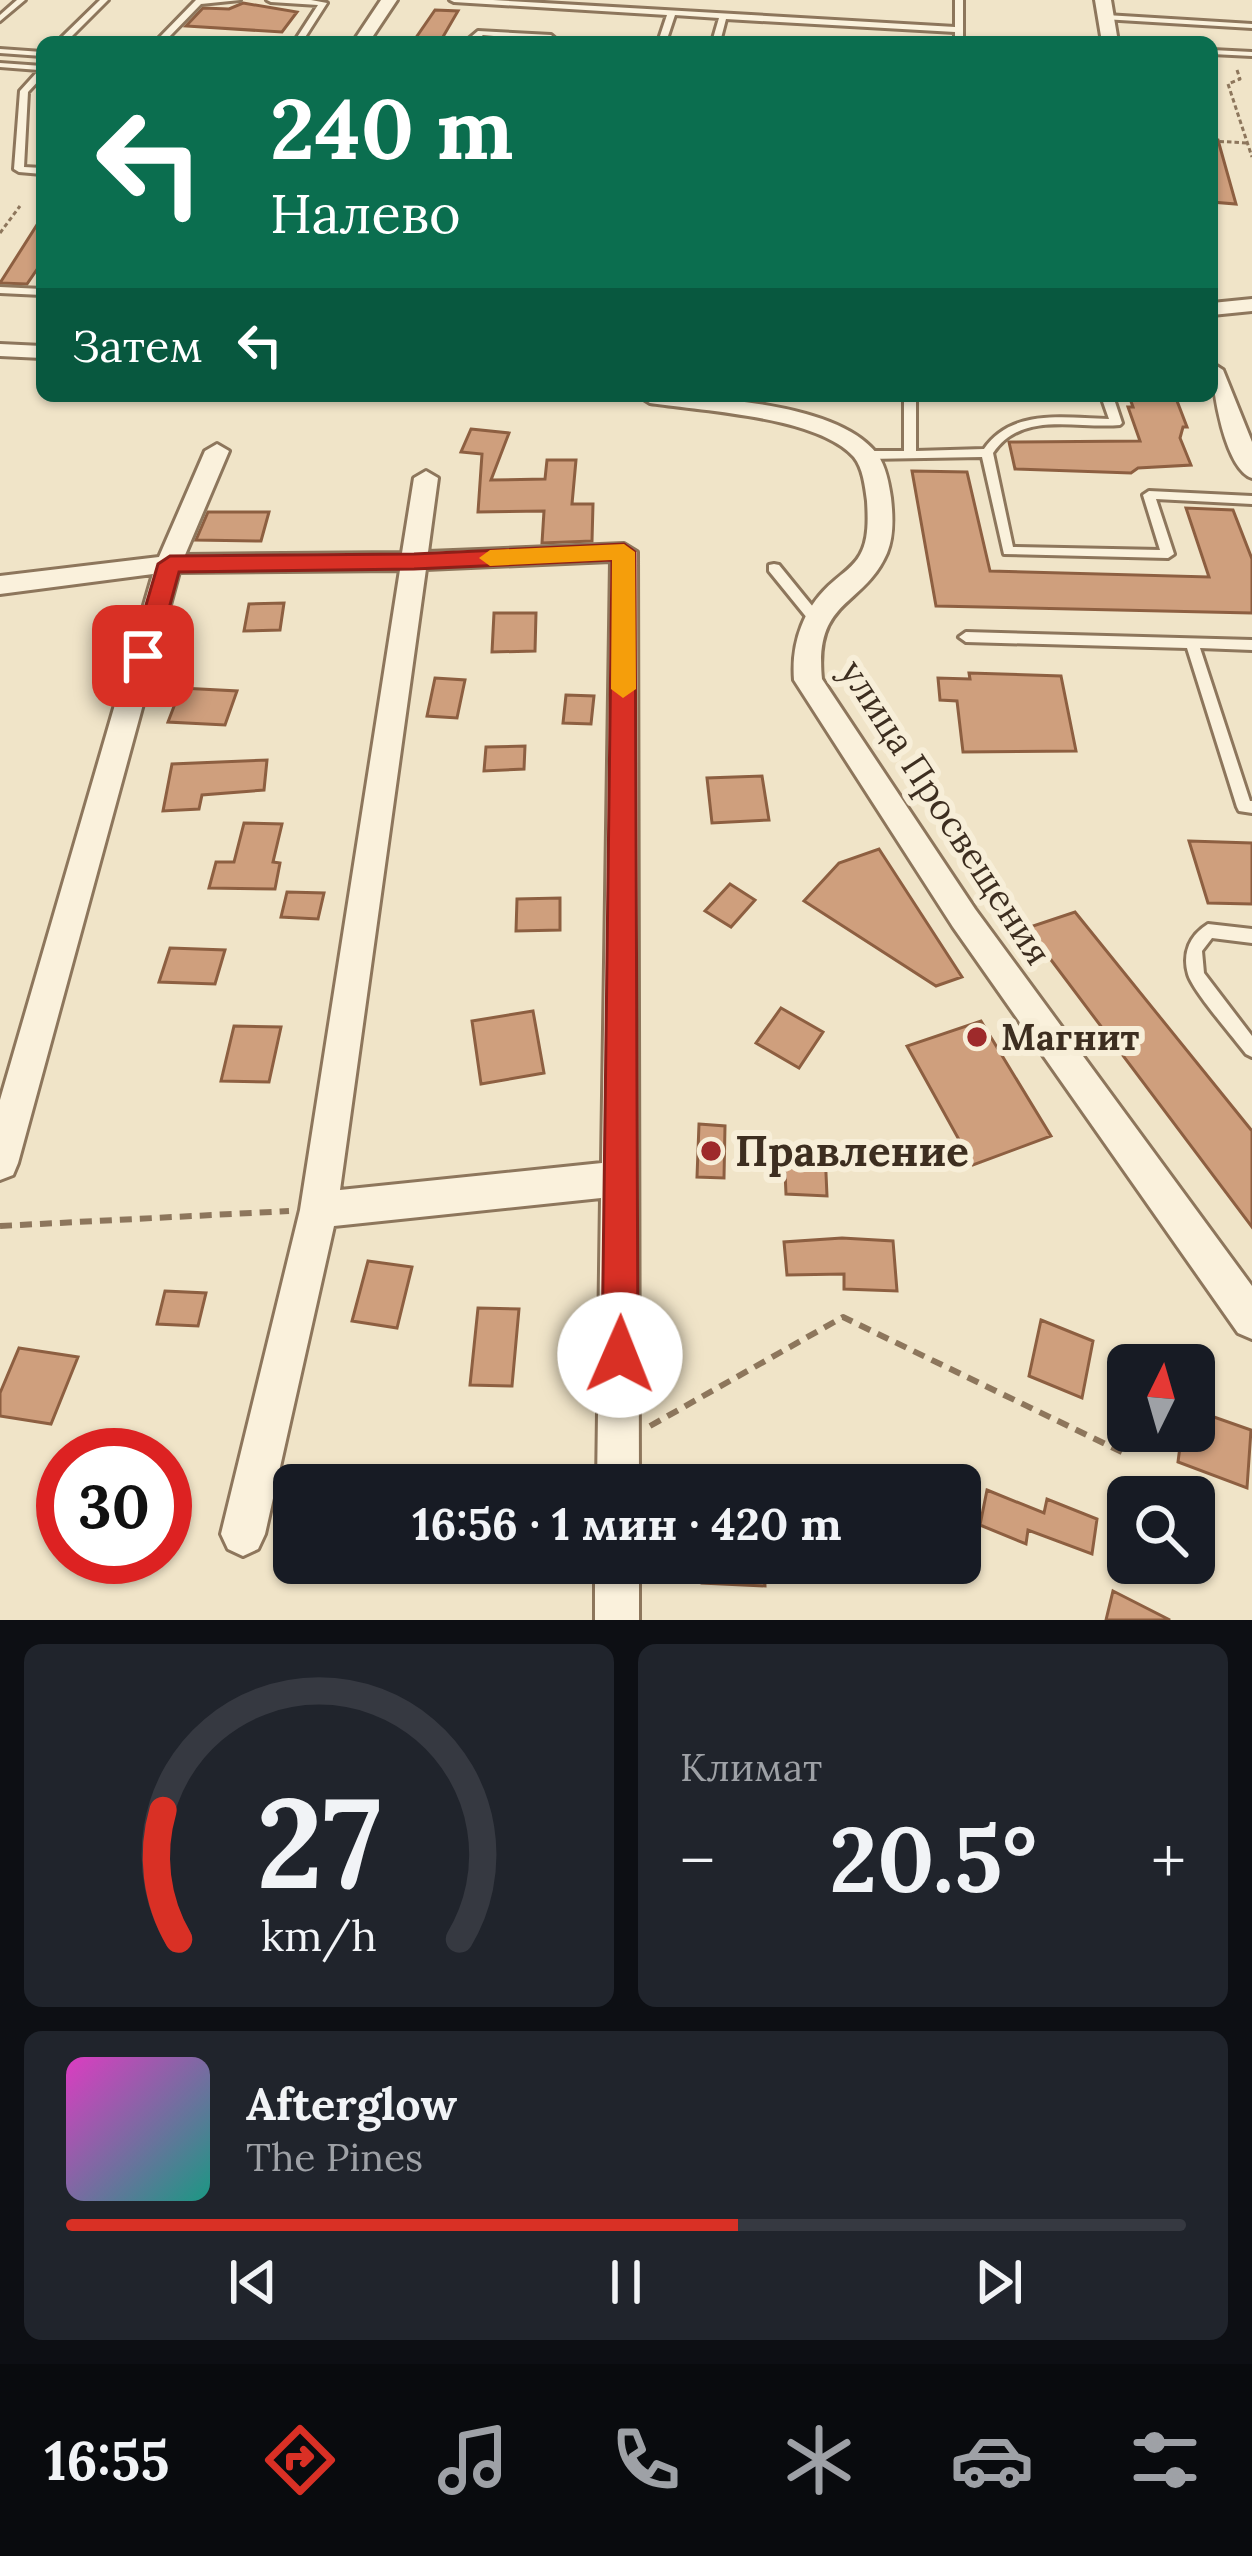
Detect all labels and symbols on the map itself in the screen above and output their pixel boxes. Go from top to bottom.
pin [92,605,194,707]
street label: улица Просвещения [830,651,1062,973]
place label: Магнит [1001,1014,1139,1060]
marker: Магнит [964,1024,990,1050]
place label: Правление [735,1124,969,1178]
marker: Правление [698,1138,724,1164]
position arrow [557,1292,683,1418]
north arrow [1107,1344,1215,1452]
speed limit sign: 30 [36,1428,192,1584]

